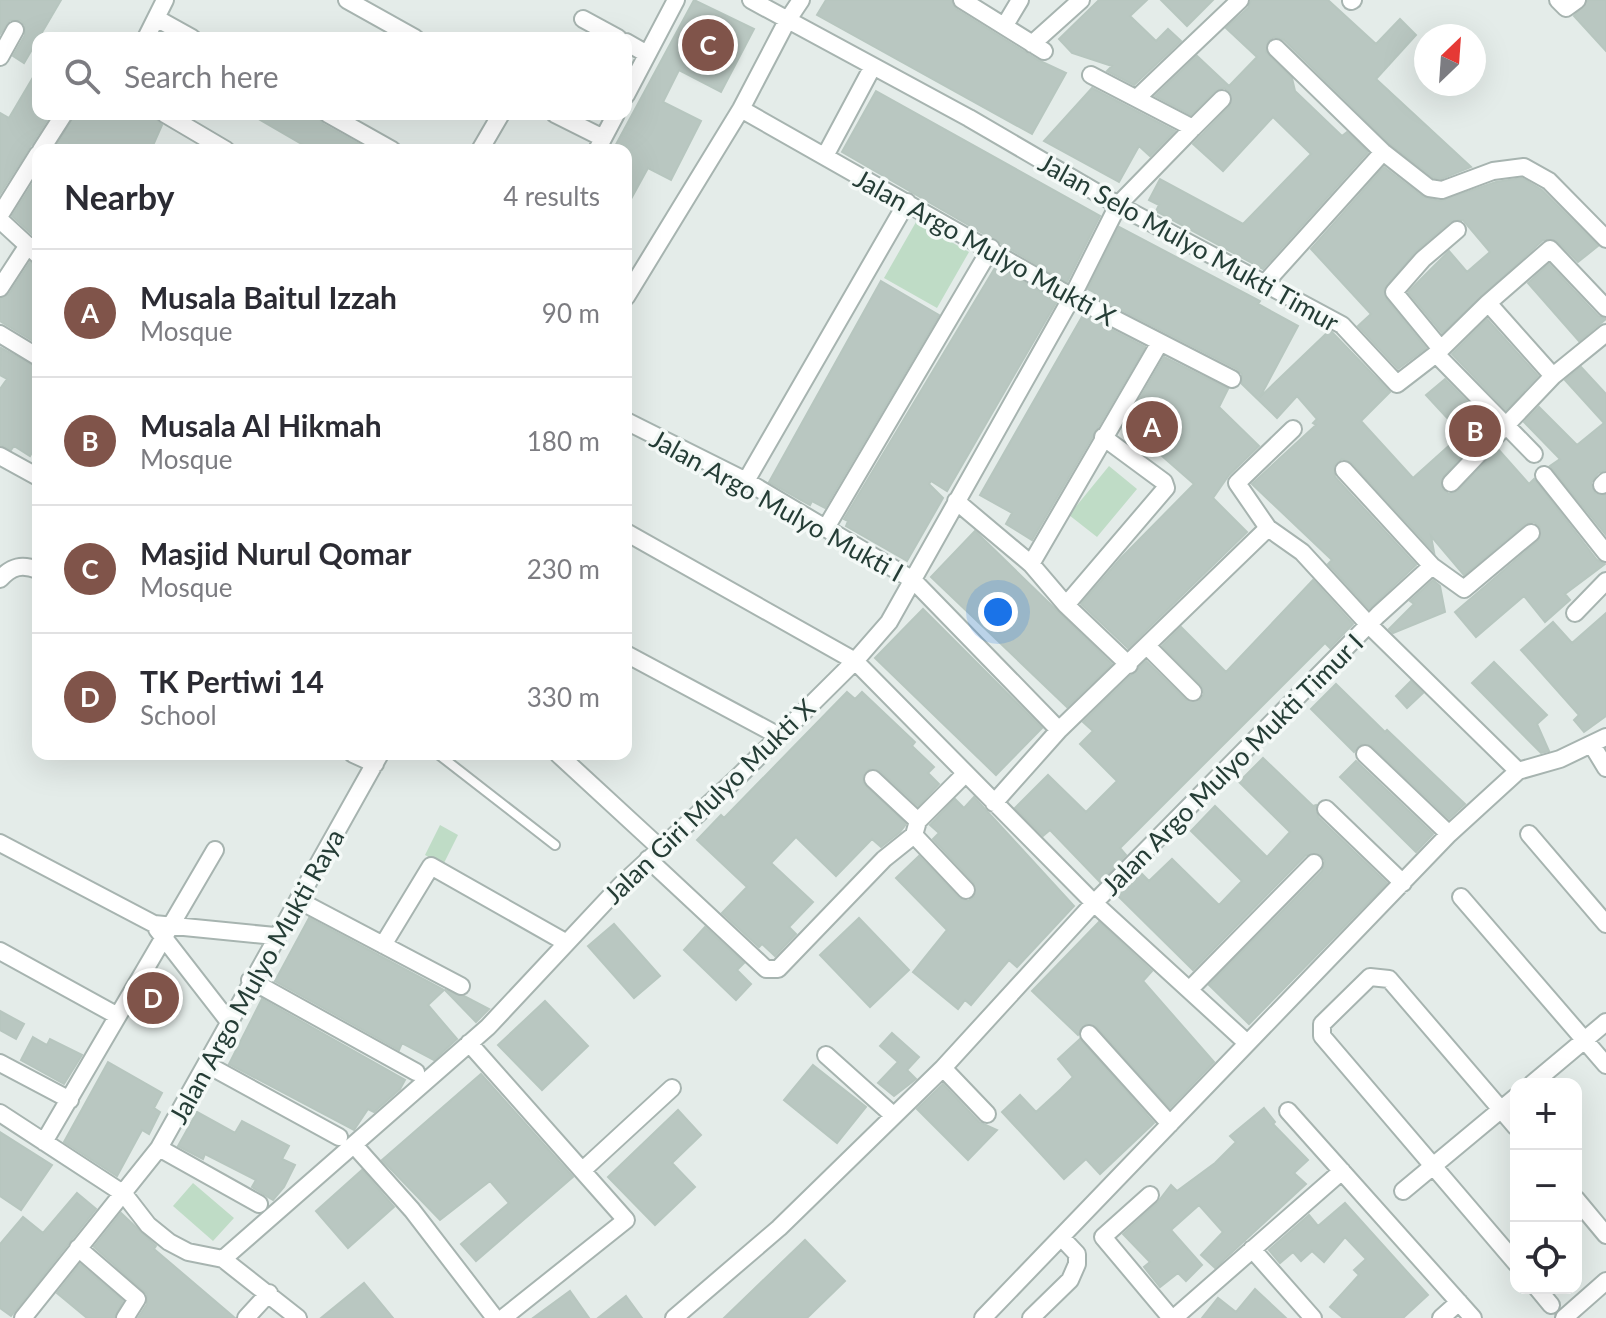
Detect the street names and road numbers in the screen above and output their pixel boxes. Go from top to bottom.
street label: Jalan Selo Mulyo Mukti Timur [1033,146,1345,338]
street label: Jalan Argo Mulyo Mukti X [849,162,1122,332]
street label: Jalan Argo Mulyo Mukti I [645,422,909,588]
street label: Jalan Argo Mulyo Mukti Timur I [1095,627,1369,901]
street label: Jalan Giri Mulyo Mukti X [597,692,821,910]
street label: Jalan Argo Mulyo Mukti Raya [161,823,351,1129]

